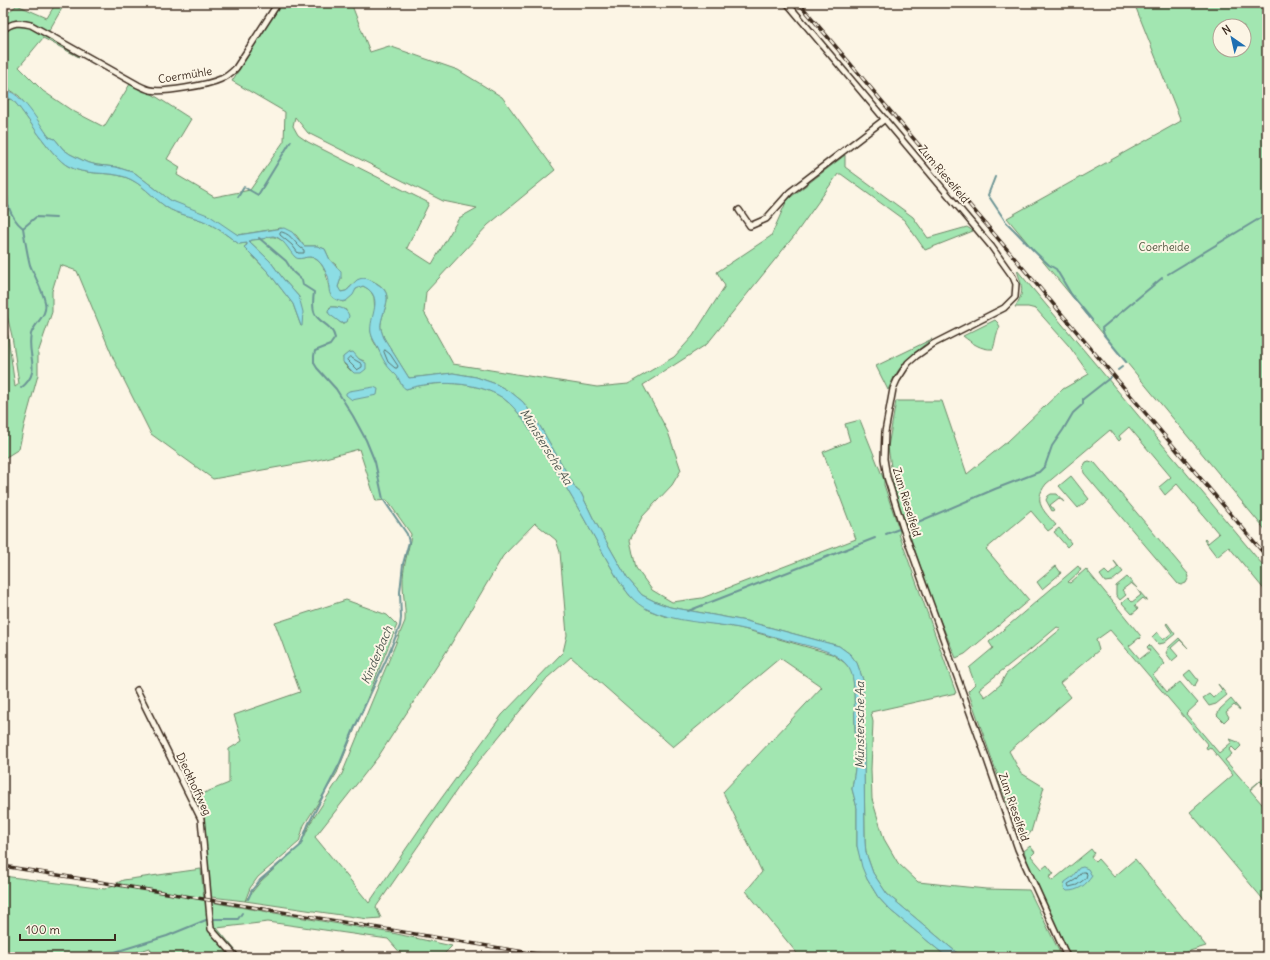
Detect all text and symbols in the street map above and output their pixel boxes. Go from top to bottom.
north arrow [1212,18,1252,58]
text: N [1219,22,1233,38]
street label: Coermühle [157,64,213,86]
street label: Zum Rieselfeld [916,142,973,206]
park label: Coerheide [1139,240,1189,254]
water label: Münstersche Aa [517,406,576,488]
street label: Zum Rieselfeld [890,466,924,539]
water label: Kinderbach [358,622,396,686]
water label: Münstersche Aa [852,680,867,768]
street label: Dieckhoffweg [173,750,215,818]
street label: Zum Rieselfeld [996,771,1032,844]
scale bar [20,916,115,942]
text: 100 m [26,922,60,937]

